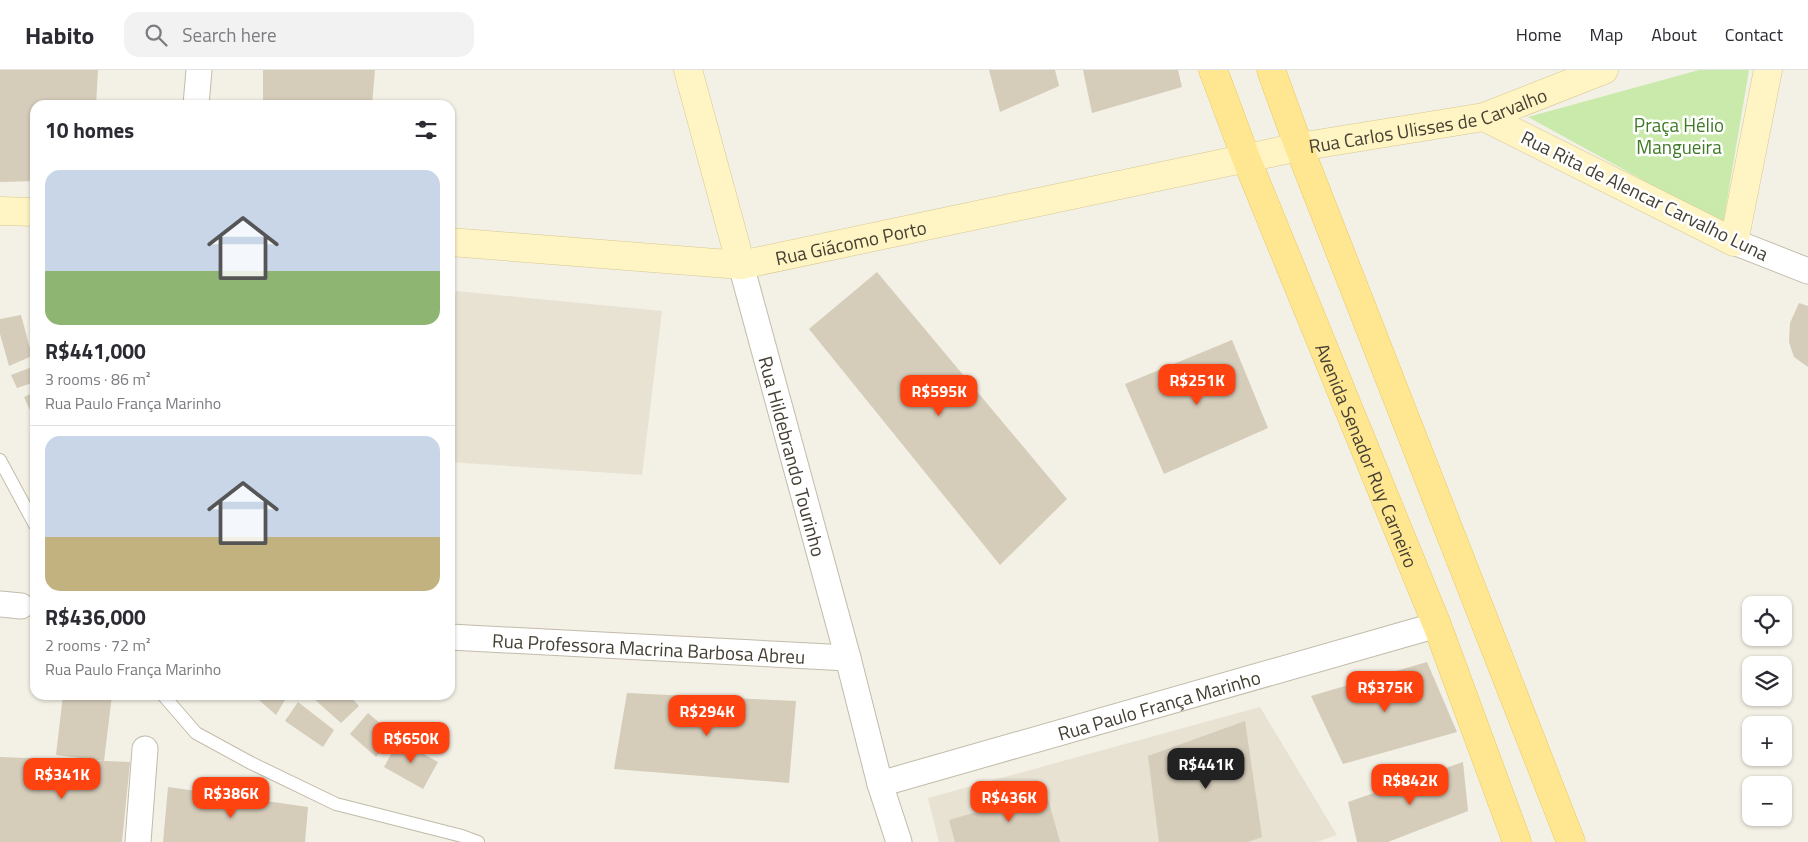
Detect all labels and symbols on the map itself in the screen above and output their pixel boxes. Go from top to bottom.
street label: Rua Carlos Ulisses de Carvalho [1306,79,1551,160]
park label: Praça Hélio Mangueira [1634,110,1724,161]
street label: Rua Rita de Alencar Carvalho Luna [1516,122,1774,268]
street label: Rua Giácomo Porto [772,212,929,272]
street label: Avenida Senador Ruy Carneiro [1309,338,1426,572]
street label: Rua Hildebrando Tourinho [752,352,834,560]
pin: R$251K [1156,364,1238,406]
pin: R$595K [898,374,980,417]
street label: Rua Professora Macrina Barbosa Abreu [492,625,806,670]
street label: Rua Paulo França Marinho [1054,662,1264,747]
pin: R$375K [1344,670,1426,713]
pin: R$294K [666,694,748,737]
pin: R$650K [370,722,452,764]
pin: R$441K [1165,748,1247,790]
pin: R$341K [21,758,103,800]
pin: R$842K [1369,764,1451,806]
pin: R$386K [190,776,272,819]
pin: R$436K [968,780,1050,823]

